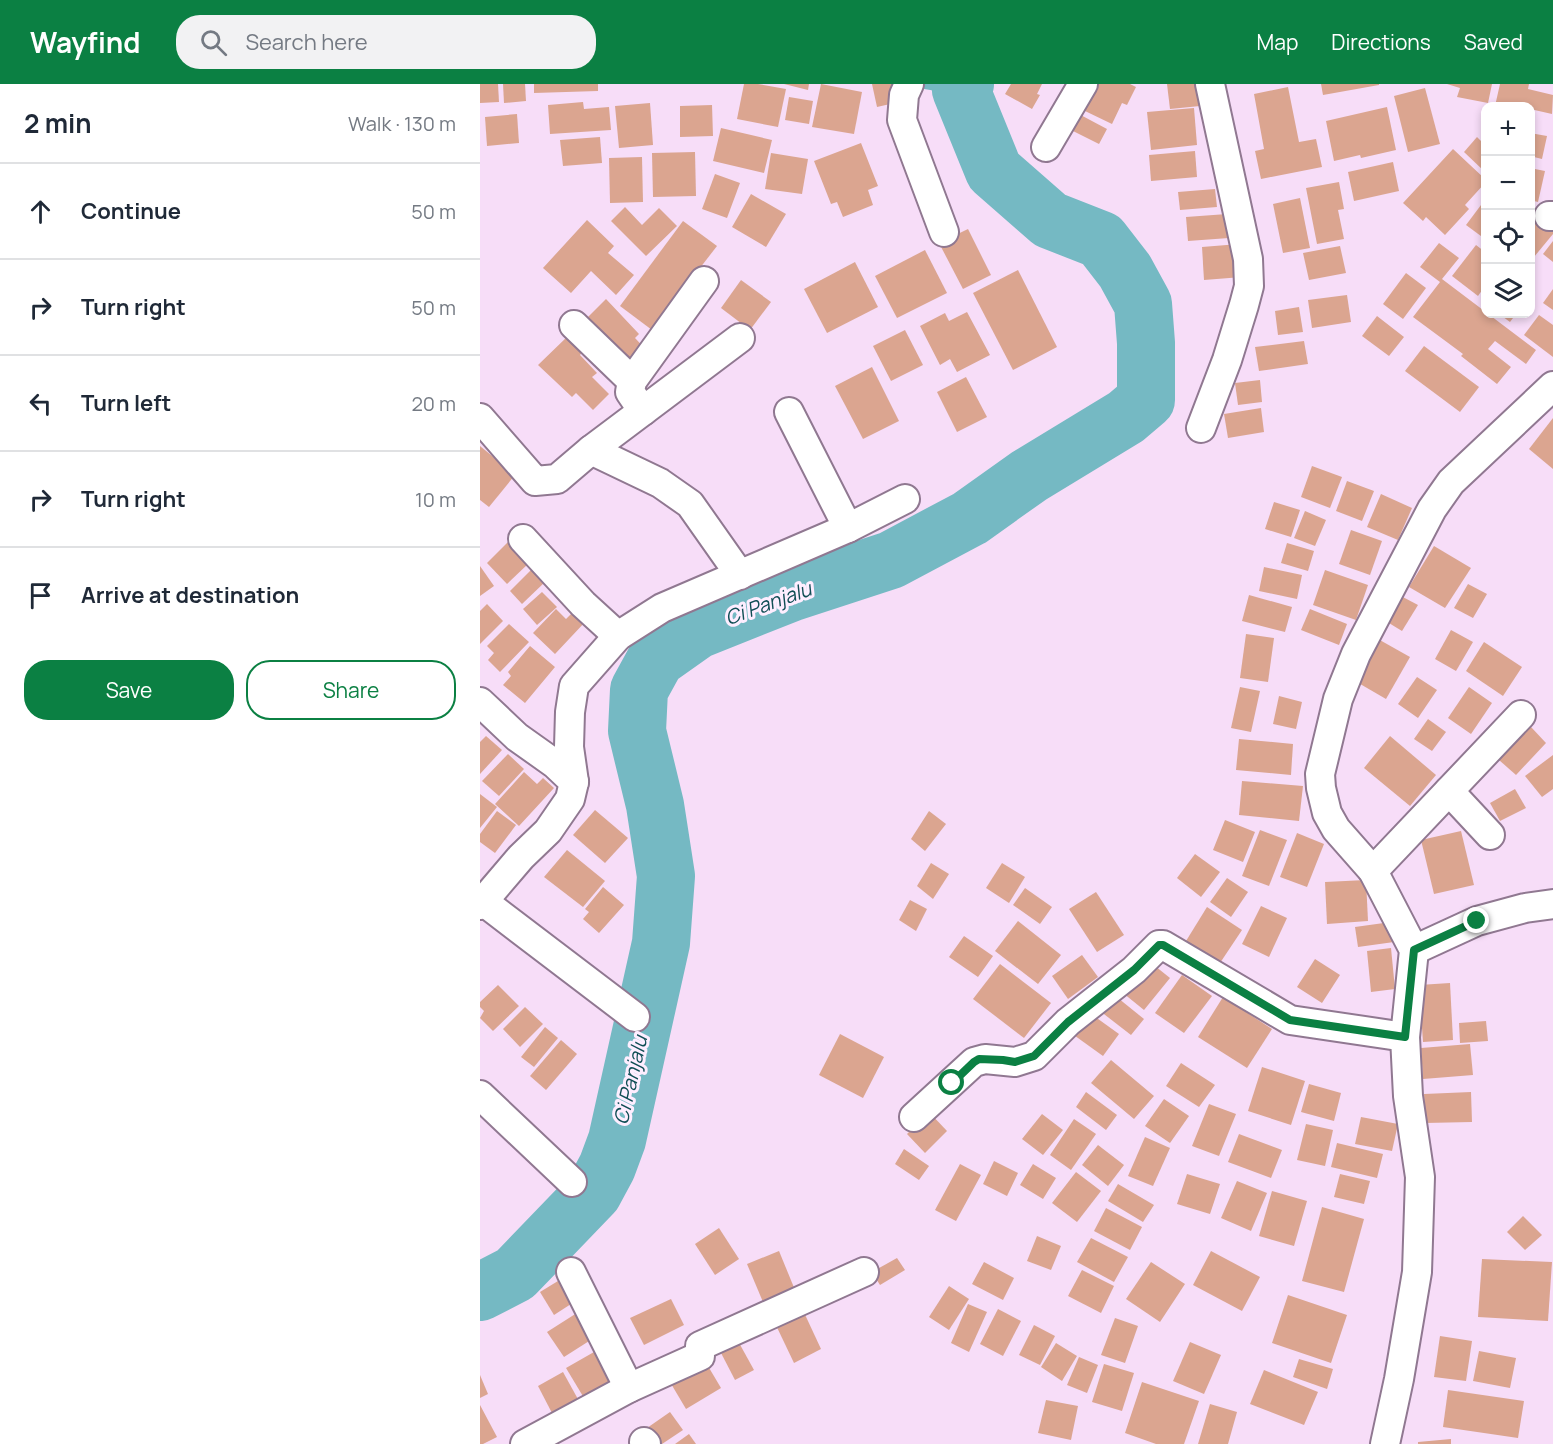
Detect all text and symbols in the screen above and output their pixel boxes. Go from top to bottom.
search box [176,15,596,69]
text: Wayfind [30,23,140,61]
icon: search [197,26,230,59]
text: Search here [245,27,368,57]
text: Map [1257,28,1298,56]
text: Directions [1331,28,1431,56]
text: Saved [1464,28,1523,56]
map controls [1481,102,1535,318]
button: + [1481,102,1535,156]
text: 2 min [24,105,92,141]
text: Walk · 130 m [348,110,456,137]
button: − [1481,156,1535,210]
icon: ahead [24,195,57,228]
text: Continue [81,196,181,226]
text: 50 m [411,198,456,225]
button: locate [1481,210,1535,264]
button: layers [1481,264,1535,318]
icon: right [24,291,57,324]
text: Turn right [81,292,186,322]
text: 50 m [411,294,456,321]
icon: left [24,387,57,420]
text: Turn left [81,388,171,418]
text: 20 m [411,390,456,417]
icon: right [24,483,57,516]
text: Turn right [81,484,186,514]
text: 10 m [415,486,456,513]
water label: Ci Panjalu [721,574,817,631]
icon: arrive [24,579,57,612]
text: Arrive at destination [81,580,299,610]
button: Save [24,660,234,720]
button: Share [246,660,456,720]
route end [1463,907,1489,933]
water label: Ci Panjalu [607,1031,654,1127]
route start [938,1069,964,1095]

